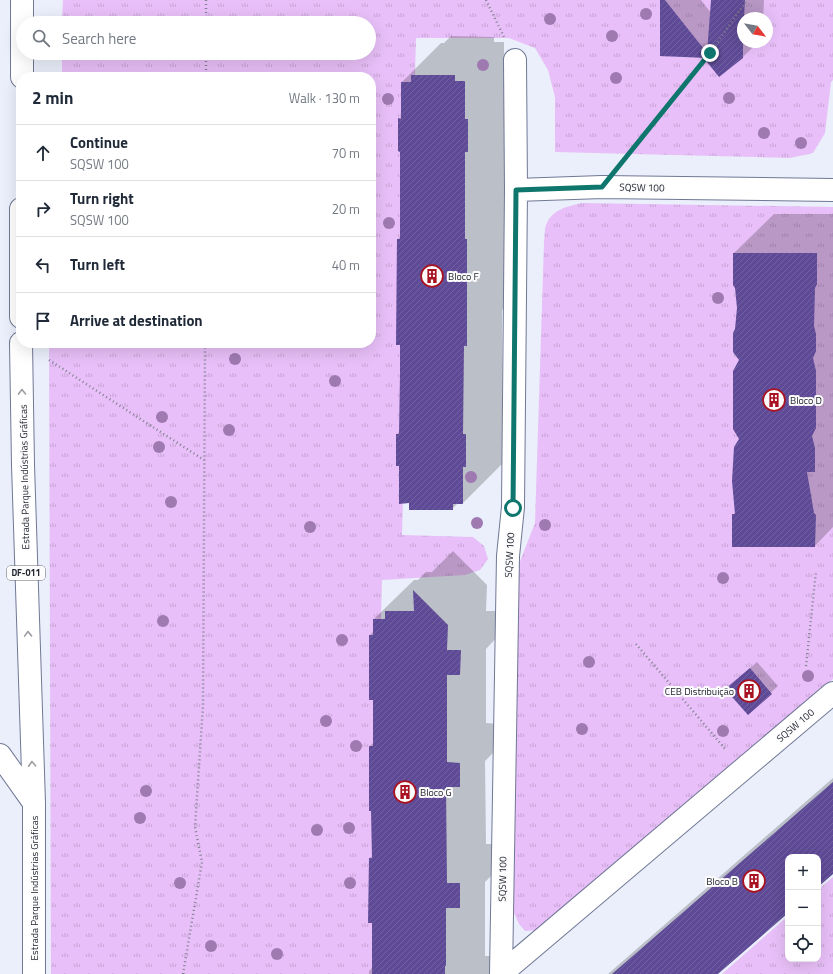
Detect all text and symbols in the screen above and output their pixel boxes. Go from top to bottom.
north arrow [737,12,773,48]
search box [16,16,376,60]
icon: search [30,27,52,49]
text: Search here [62,27,136,50]
route end [701,44,719,62]
text: 2 min [32,85,73,111]
text: Walk · 130 m [289,88,360,108]
text: Continue [70,131,128,154]
icon: ahead [32,142,54,164]
text: 70 m [332,143,360,163]
text: SQSW 100 [70,154,129,174]
street label: SQSW 100 [619,180,665,195]
text: Turn right [70,187,134,210]
icon: right [32,198,54,220]
text: 20 m [332,199,360,219]
text: SQSW 100 [70,210,129,230]
text: Turn left [70,253,125,276]
icon: left [32,254,54,276]
text: 40 m [332,255,360,275]
building icon: Bloco F [419,263,445,289]
place label: Bloco F [448,269,479,284]
text: Arrive at destination [70,309,203,332]
icon: arrive [32,310,54,332]
building icon: Bloco D [761,387,787,413]
one-way arrow [18,389,26,395]
place label: Bloco D [790,393,822,408]
street label: Estrada Parque Indústrias Gráficas [16,404,33,550]
route start [504,499,522,517]
street label: SQSW 100 [501,532,518,578]
road number: DF-011 [7,566,45,580]
one-way arrow [24,631,33,637]
building icon: CEB Distribuição [736,678,762,704]
place label: CEB Distribuição [665,684,734,699]
street label: SQSW 100 [773,705,818,746]
one-way arrow [28,761,37,767]
building icon: Bloco G [392,779,418,805]
place label: Bloco G [420,785,452,800]
street label: Estrada Parque Indústrias Gráficas [27,815,42,960]
map controls [785,854,821,962]
button: + [785,854,821,890]
street label: SQSW 100 [495,856,510,902]
building icon: Bloco B [741,868,767,894]
place label: Bloco B [706,874,738,889]
button: − [785,890,821,926]
button: locate [785,926,821,962]

